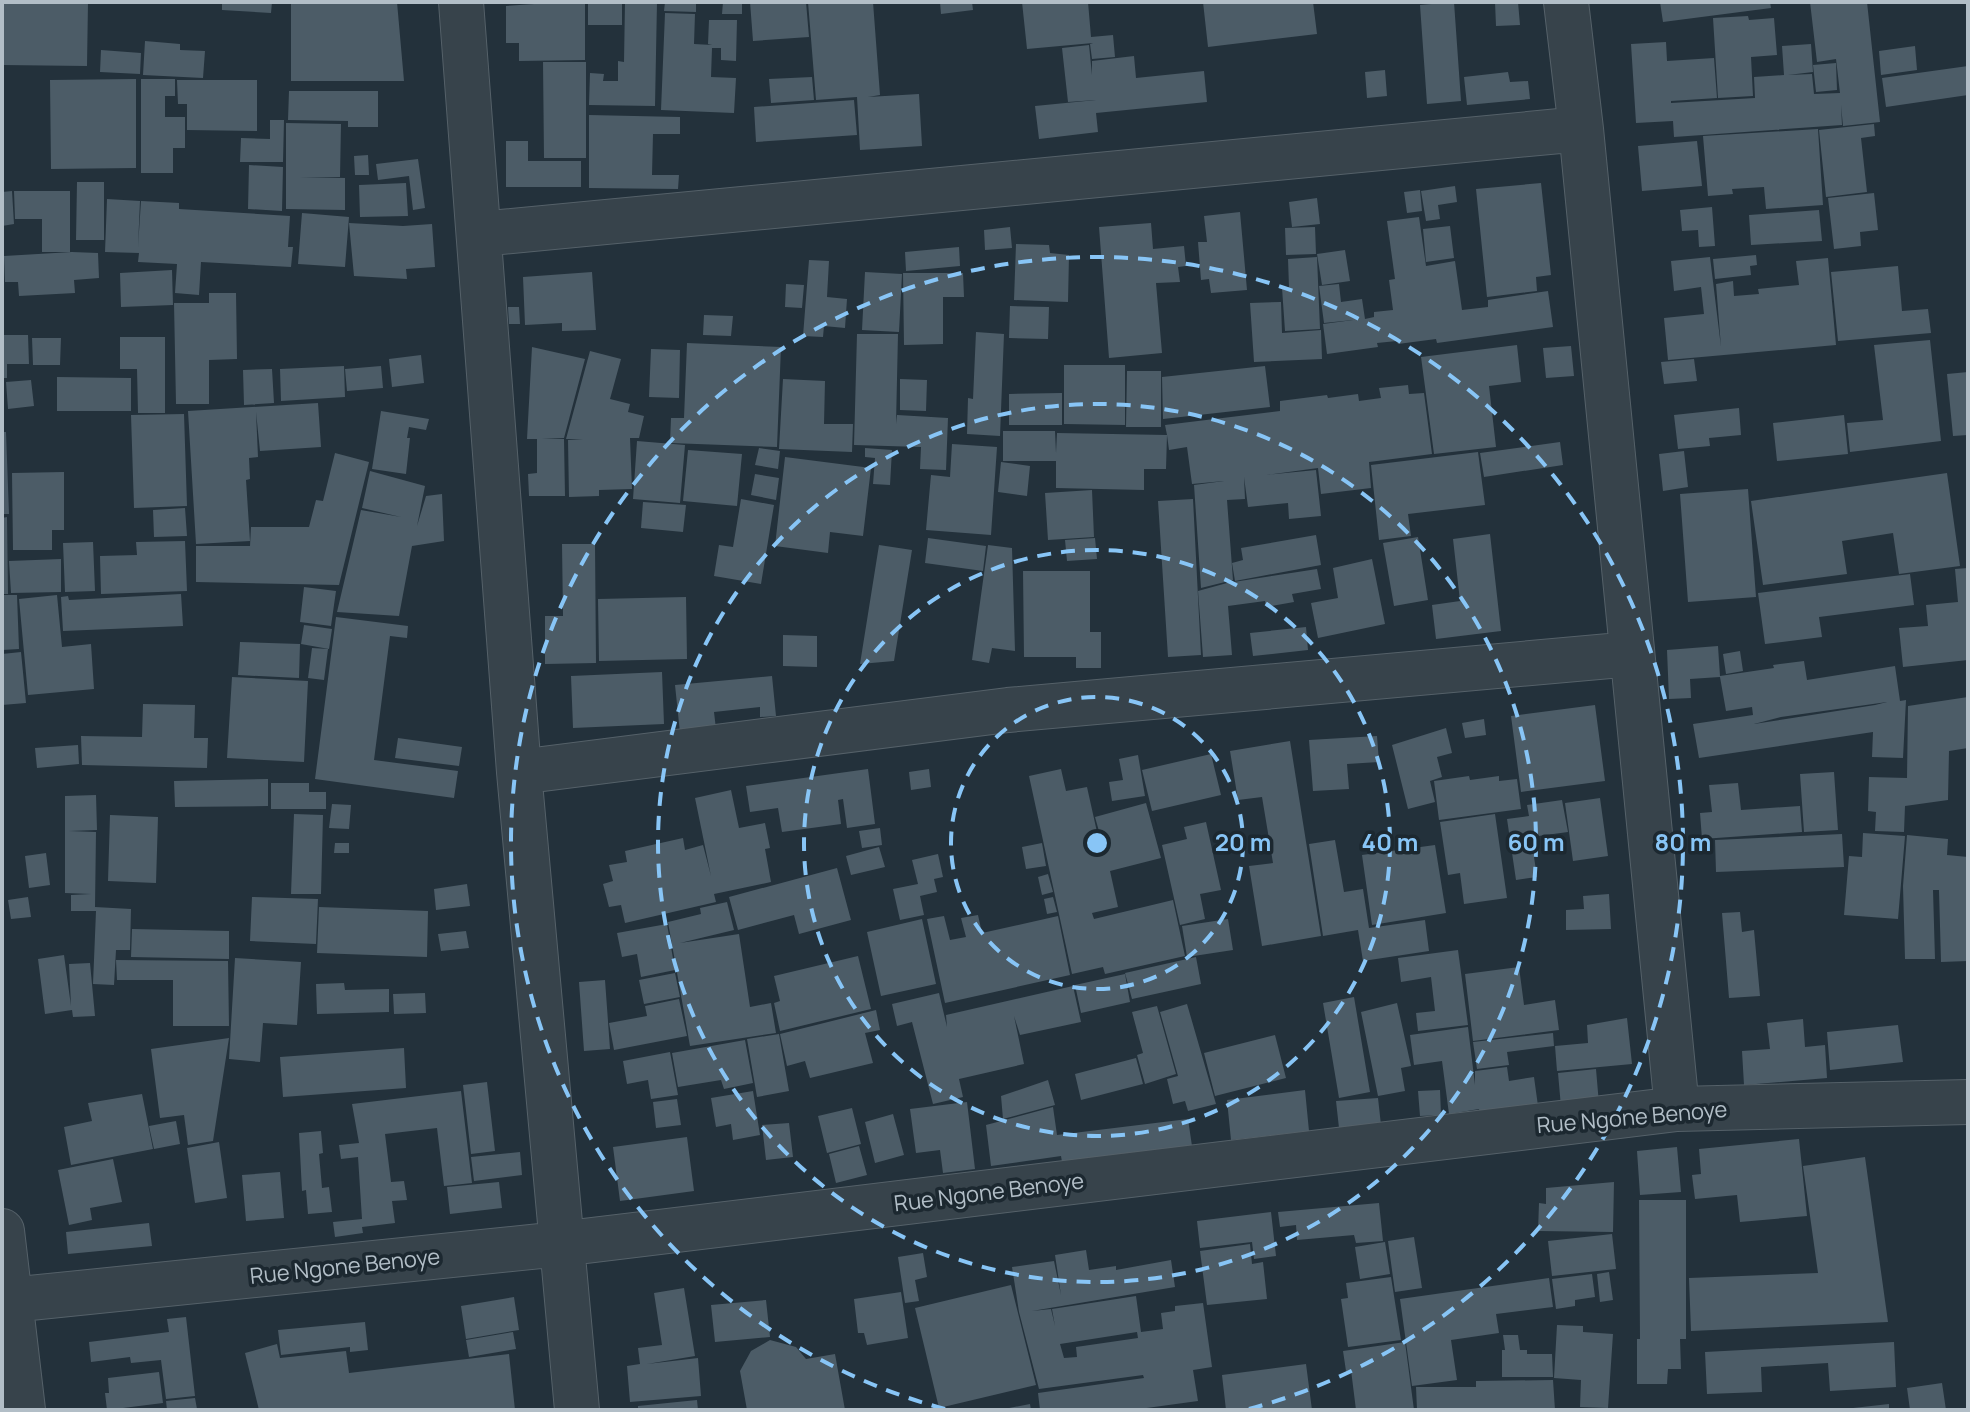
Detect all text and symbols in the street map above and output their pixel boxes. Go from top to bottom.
text: 20 m [1215,825,1271,858]
text: 40 m [1362,825,1418,858]
text: 60 m [1507,825,1565,858]
text: 80 m [1655,825,1711,858]
centre of rings [1083,829,1111,857]
street label: Rue Ngone Benoye [1535,1094,1729,1140]
street label: Rue Ngone Benoye [892,1165,1086,1219]
street label: Rue Ngone Benoye [248,1241,442,1291]

